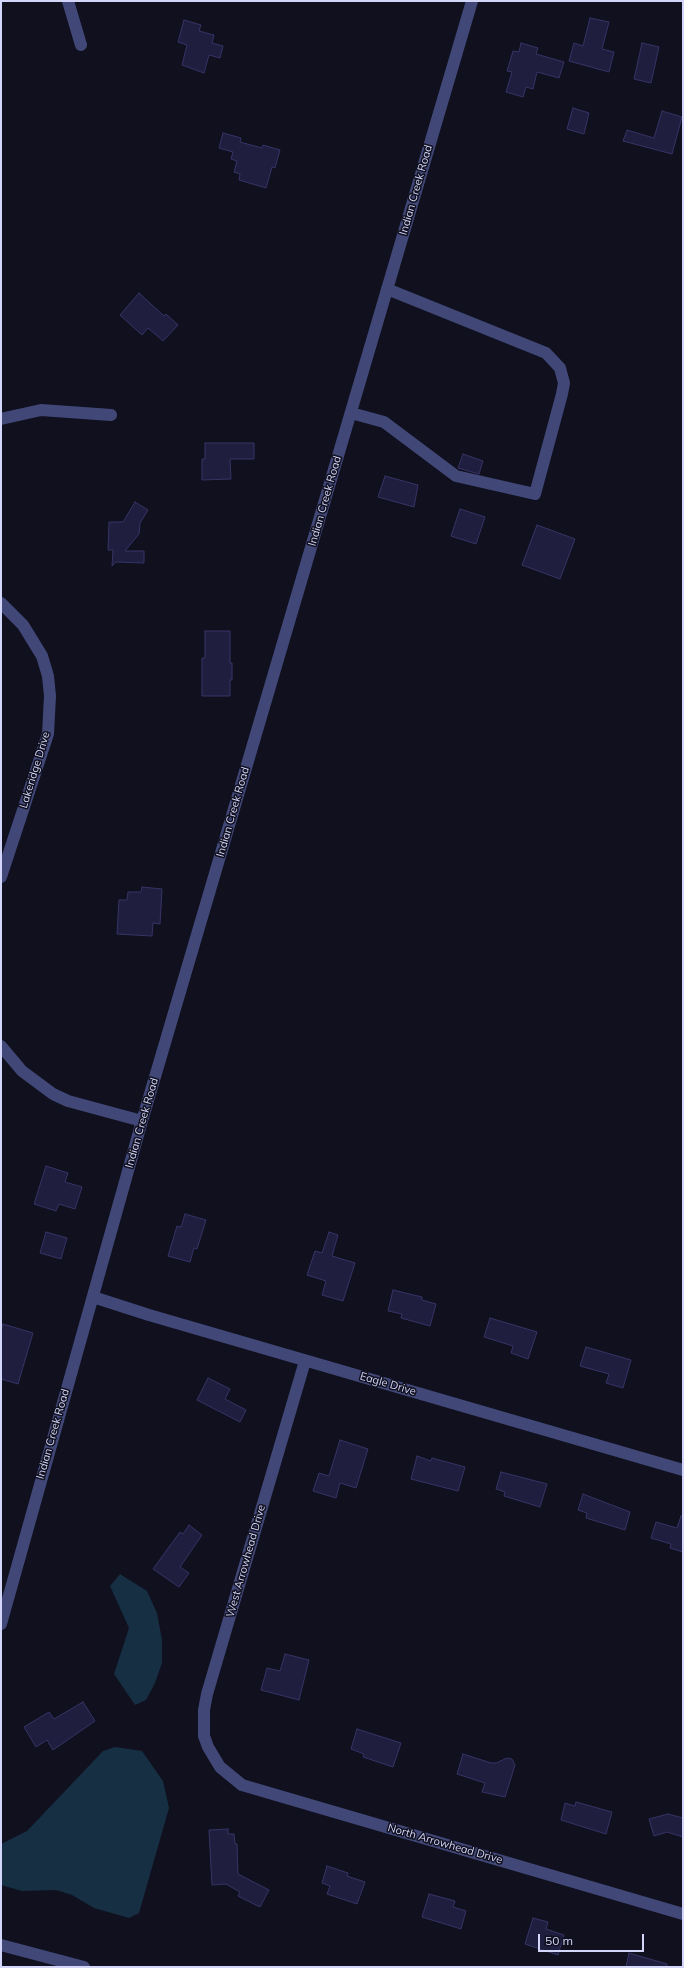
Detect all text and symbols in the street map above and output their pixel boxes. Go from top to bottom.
street label: Indian Creek Road [397,143,435,237]
street label: Indian Creek Road [306,454,344,548]
street label: Lakeridge Drive [17,730,53,810]
street label: Indian Creek Road [214,765,252,859]
street label: Indian Creek Road [123,1076,161,1170]
street label: Eagle Drive [358,1370,418,1398]
street label: Indian Creek Road [34,1387,72,1481]
street label: West Arrowhead Drive [224,1503,268,1619]
street label: North Arrowhead Drive [386,1821,504,1867]
scale bar [540,1926,646,1952]
text: 50 m [545,1933,573,1948]

